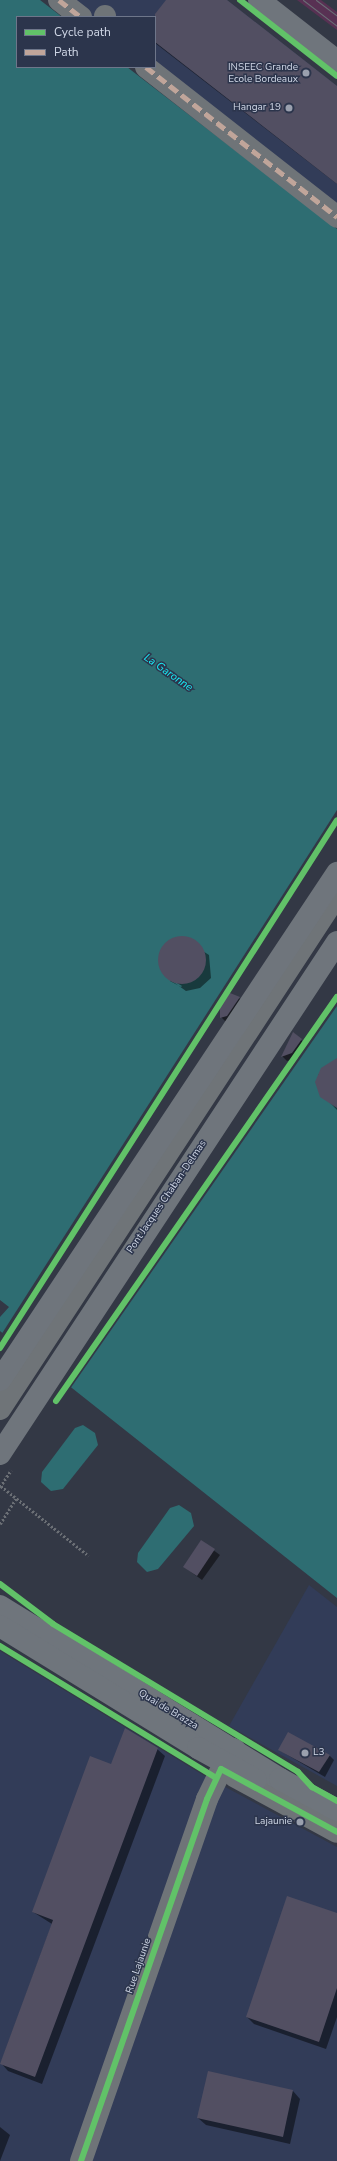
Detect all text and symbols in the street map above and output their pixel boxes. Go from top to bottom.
legend [16,16,156,68]
text: Cycle path [54,24,111,40]
text: Path [54,44,79,60]
place label: INSEEC Grande Ecole Bordeaux [228,61,298,84]
marker: INSEEC Grande Ecole Bordeaux [301,68,311,78]
place label: Hangar 19 [233,102,281,114]
marker: Hangar 19 [284,103,294,113]
water label: La Garonne [141,651,195,695]
street label: Pont Jacques Chaban-Delmas [125,1138,209,1256]
street label: Quai de Brazza [136,1688,200,1732]
place label: L3 [313,1747,324,1759]
marker: L3 [300,1748,310,1758]
place label: Lajaunie [255,1816,292,1828]
marker: Lajaunie [295,1817,305,1827]
street label: Rue Lajaunie [124,1937,154,1995]

